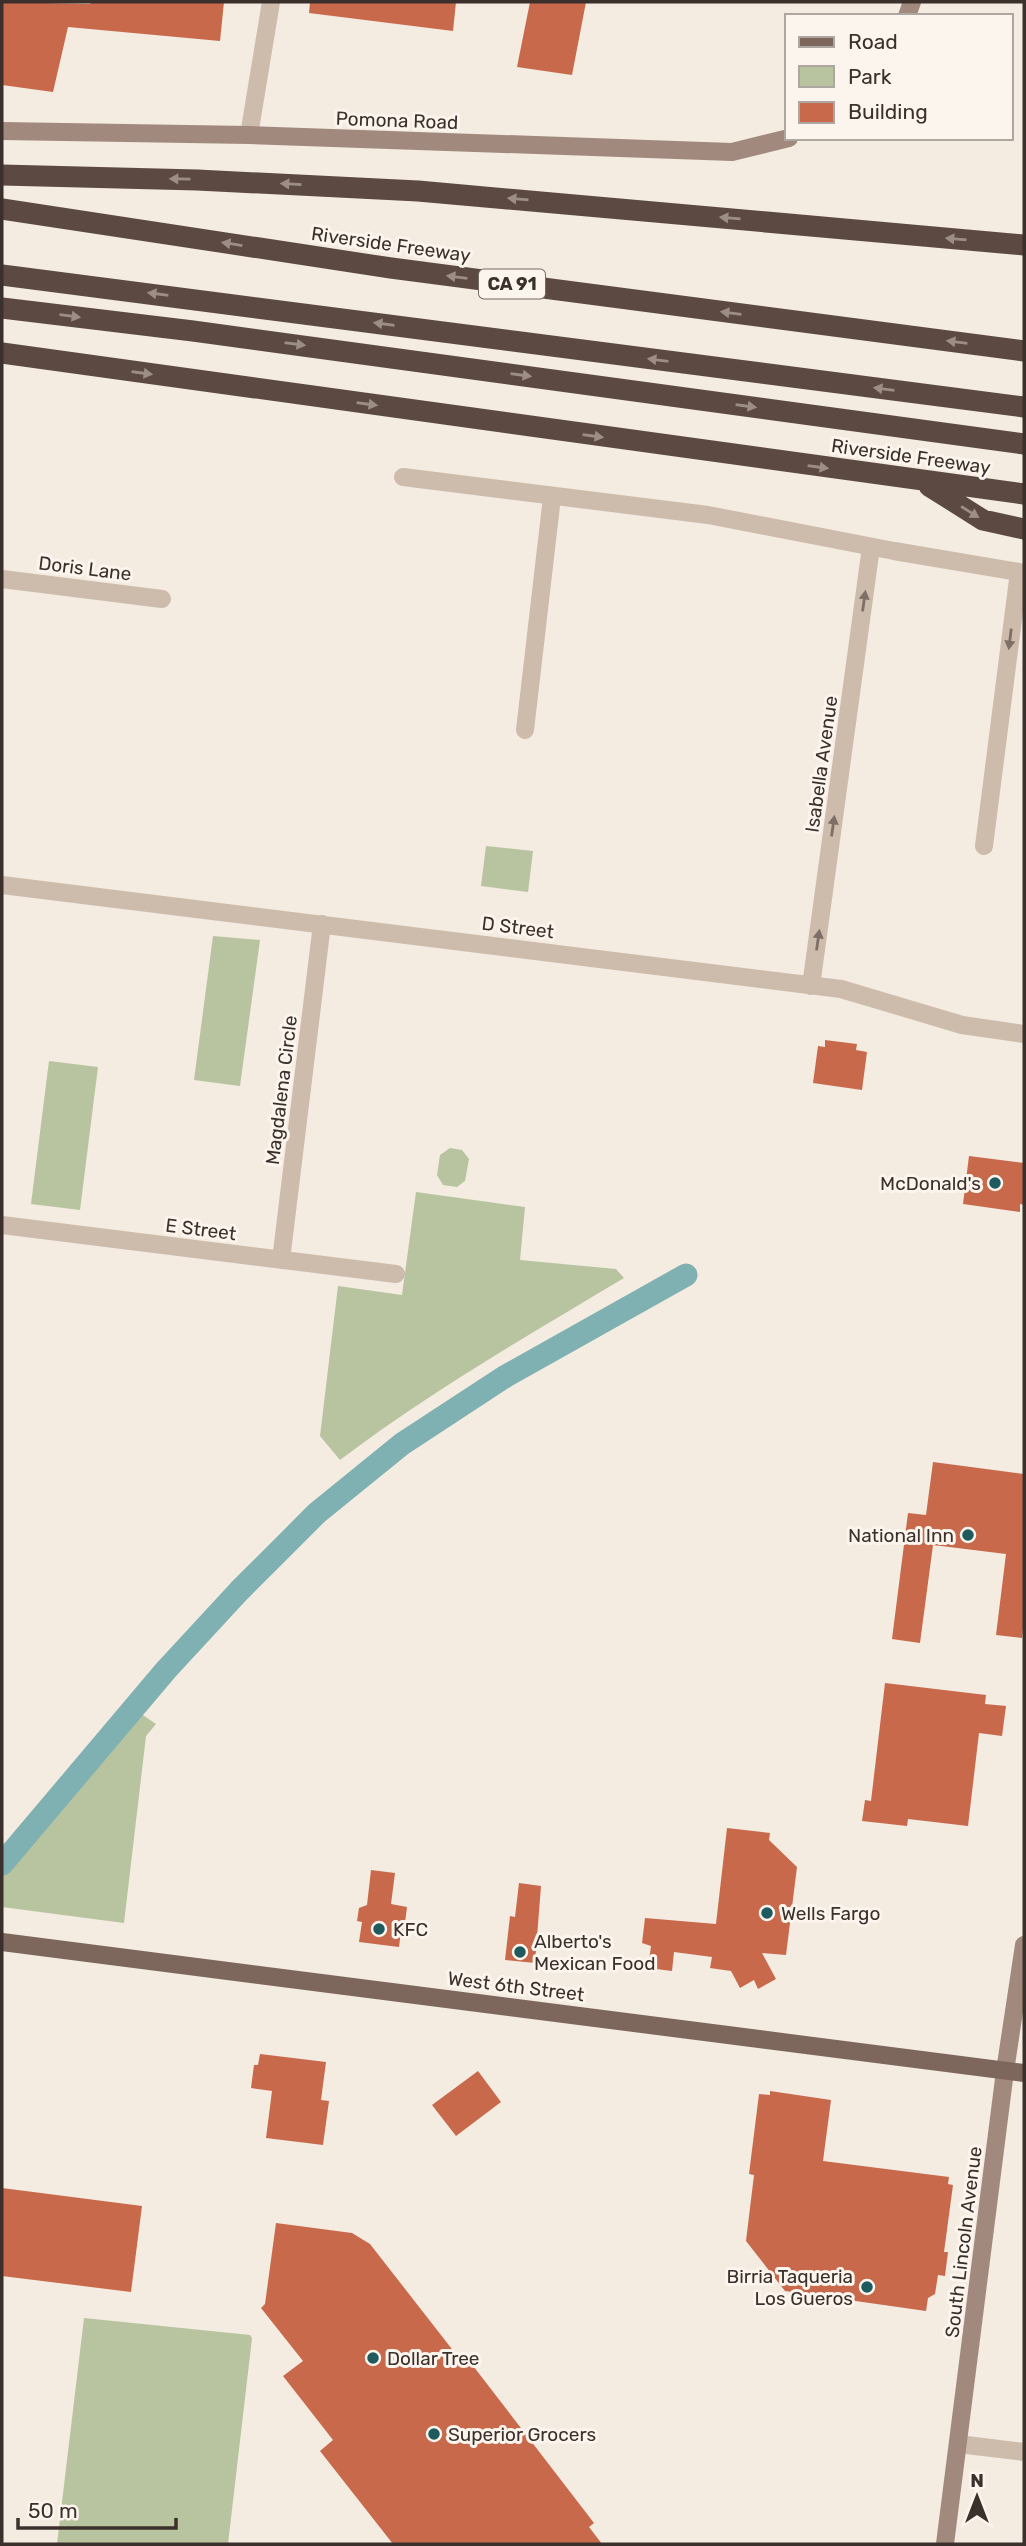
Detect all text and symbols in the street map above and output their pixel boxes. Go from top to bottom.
legend [785,14,1012,140]
text: Road [848,29,898,54]
text: Park [848,64,892,89]
text: Building [848,99,928,124]
street label: Pomona Road [335,107,459,134]
one-way arrow [168,174,190,185]
one-way arrow [280,179,302,190]
one-way arrow [507,193,529,204]
one-way arrow [719,212,741,223]
street label: Riverside Freeway [310,222,472,267]
one-way arrow [945,233,967,244]
one-way arrow [221,238,243,249]
road number: CA 91 [479,270,545,298]
one-way arrow [446,271,468,282]
one-way arrow [147,288,169,299]
one-way arrow [720,307,742,318]
one-way arrow [59,310,81,321]
one-way arrow [373,319,395,330]
one-way arrow [945,337,967,348]
one-way arrow [284,339,306,350]
one-way arrow [647,355,669,366]
one-way arrow [131,368,153,379]
one-way arrow [510,370,532,381]
one-way arrow [872,384,894,395]
one-way arrow [357,399,379,410]
one-way arrow [735,401,757,412]
one-way arrow [582,430,604,441]
street label: Riverside Freeway [830,434,992,479]
one-way arrow [807,462,829,473]
one-way arrow [960,505,979,518]
street label: Doris Lane [37,551,133,586]
one-way arrow [859,590,870,612]
one-way arrow [1005,629,1016,651]
street label: Isabella Avenue [801,694,842,834]
one-way arrow [828,815,839,837]
street label: D Street [480,912,556,943]
one-way arrow [812,929,823,951]
street label: Magdalena Circle [261,1014,302,1166]
place label: McDonald's [880,1172,981,1195]
marker: McDonald's [987,1175,1003,1191]
street label: E Street [164,1214,238,1245]
place label: National Inn [848,1524,954,1547]
marker: National Inn [960,1527,976,1543]
place label: Wells Fargo [781,1902,880,1925]
marker: Wells Fargo [759,1905,775,1921]
place label: KFC [393,1918,428,1941]
marker: KFC [371,1921,387,1937]
place label: Alberto's Mexican Food [534,1930,656,1975]
marker: Alberto's Mexican Food [512,1944,528,1960]
street label: West 6th Street [446,1967,586,2006]
street label: South Lincoln Avenue [940,2145,987,2339]
place label: Birria Taqueria Los Gueros [727,2265,853,2310]
marker: Birria Taqueria Los Gueros [859,2279,875,2295]
place label: Dollar Tree [387,2347,479,2370]
marker: Dollar Tree [365,2350,381,2366]
place label: Superior Grocers [448,2423,596,2446]
marker: Superior Grocers [426,2426,442,2442]
north arrow [942,2462,1012,2532]
text: N [970,2469,984,2492]
scale bar [18,2486,175,2530]
text: 50 m [28,2498,78,2523]

